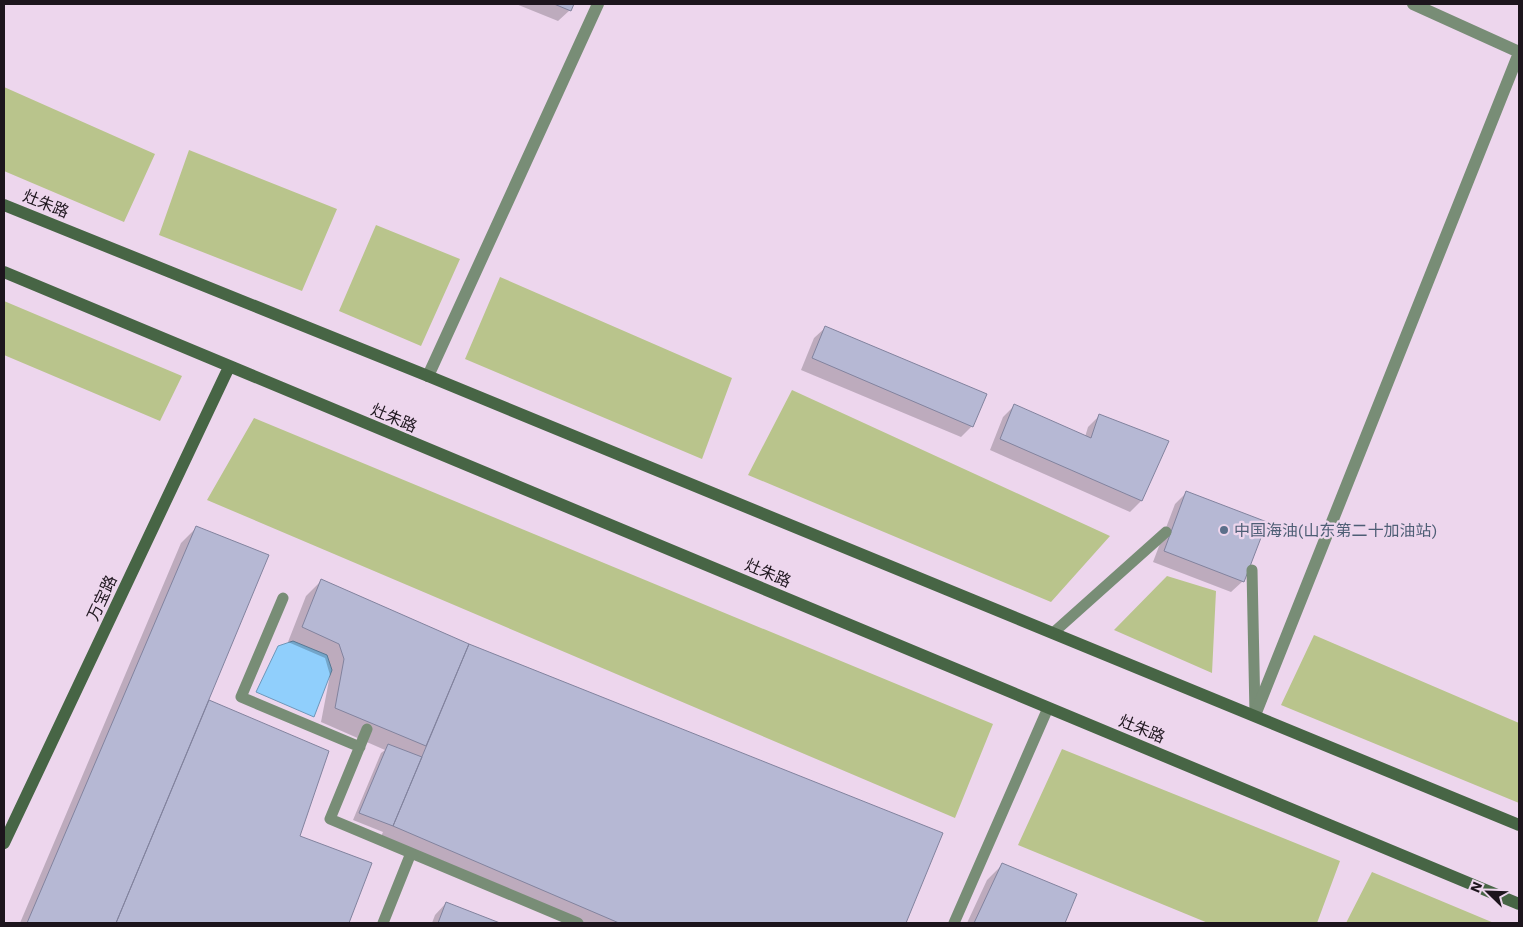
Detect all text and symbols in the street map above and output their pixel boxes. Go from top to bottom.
street label: 灶朱路 [20,186,72,222]
street label: 灶朱路 [368,400,420,436]
place label: 中国海油(山东第二十加油站) [1234,521,1437,540]
marker: 中国海油(山东第二十加油站) [1218,524,1230,536]
street label: 灶朱路 [742,555,794,591]
street label: 万宝路 [83,572,121,624]
street label: 灶朱路 [1116,711,1168,747]
north arrow [1463,867,1513,917]
text: N [1467,879,1485,895]

